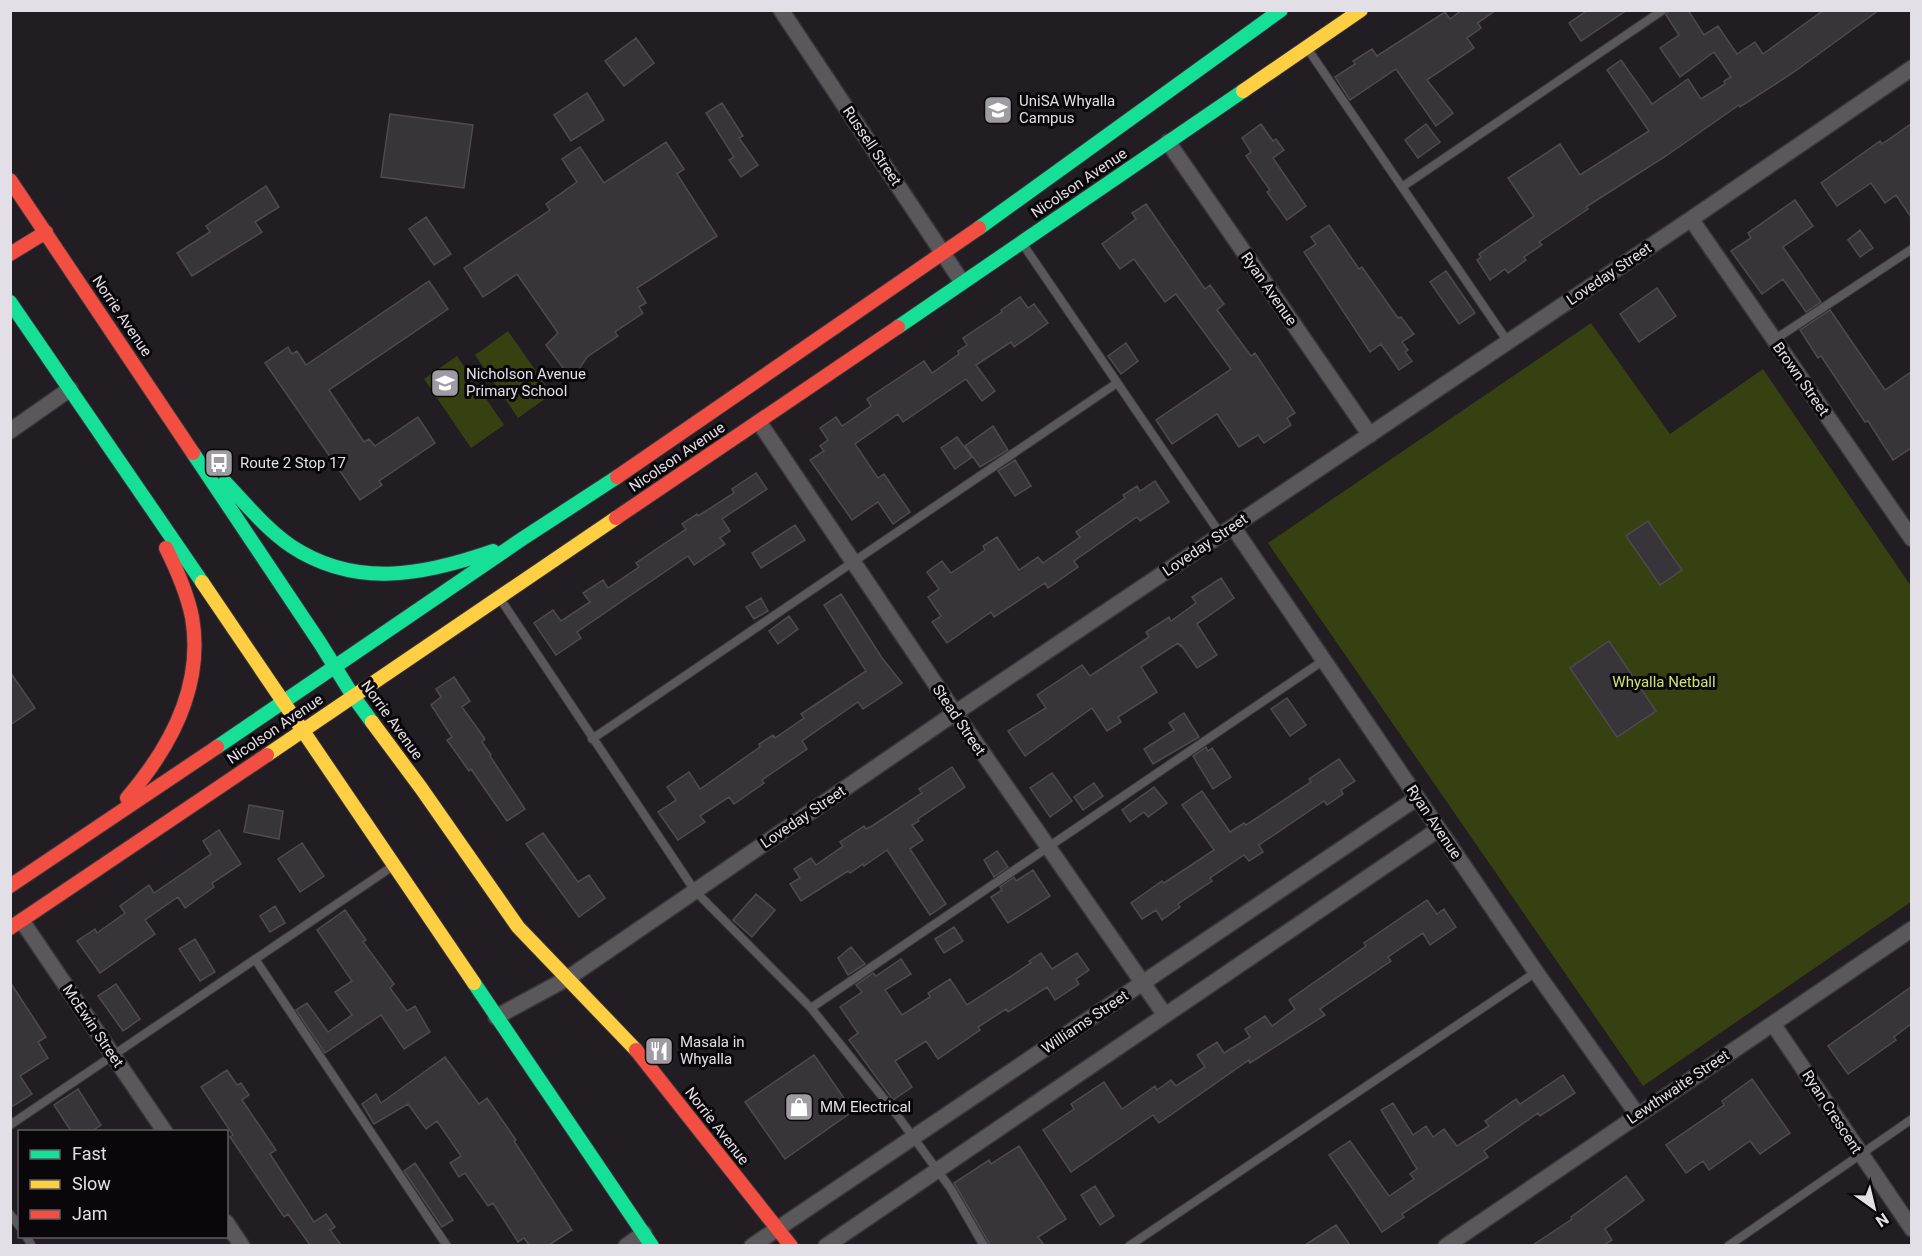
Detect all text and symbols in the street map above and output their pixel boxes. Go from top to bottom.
place label: UniSA Whyalla Campus [1019,92,1115,127]
school or university icon: UniSA Whyalla Campus [982,94,1014,126]
street label: Russell Street [839,103,905,189]
street label: Nicolson Avenue [1028,144,1130,222]
street label: Loveday Street [1563,239,1655,309]
street label: Ryan Avenue [1237,249,1301,329]
street label: Norrie Avenue [88,272,156,360]
street label: Brown Street [1769,339,1833,419]
place label: Nicholson Avenue Primary School [466,365,586,400]
school or university icon: Nicholson Avenue Primary School [429,367,461,399]
street label: Nicolson Avenue [626,418,728,496]
bus stop icon: Route 2 Stop 17 [203,447,235,479]
place label: Route 2 Stop 17 [240,454,346,472]
street label: Loveday Street [1159,510,1251,580]
park label: Whyalla Netball [1612,673,1716,691]
street label: Norrie Avenue [357,677,427,763]
street label: Stead Street [929,681,989,759]
street label: Nicolson Avenue [224,690,326,768]
street label: Loveday Street [757,782,849,852]
street label: Ryan Avenue [1403,782,1465,862]
street label: McEwin Street [59,981,127,1071]
street label: Williams Street [1038,986,1132,1057]
place label: Masala in Whyalla [680,1033,745,1068]
restaurant icon: Masala in Whyalla [643,1035,675,1067]
street label: Lewthwaite Street [1623,1046,1733,1128]
street label: Ryan Crescent [1798,1067,1866,1157]
street label: Norrie Avenue [681,1084,753,1169]
shop icon: MM Electrical [783,1091,815,1123]
place label: MM Electrical [820,1098,911,1116]
legend [18,1130,228,1238]
text: Fast [72,1143,107,1164]
text: Slow [72,1173,111,1194]
north arrow [1844,1178,1904,1238]
text: Jam [72,1203,108,1224]
text: N [1872,1209,1892,1231]

